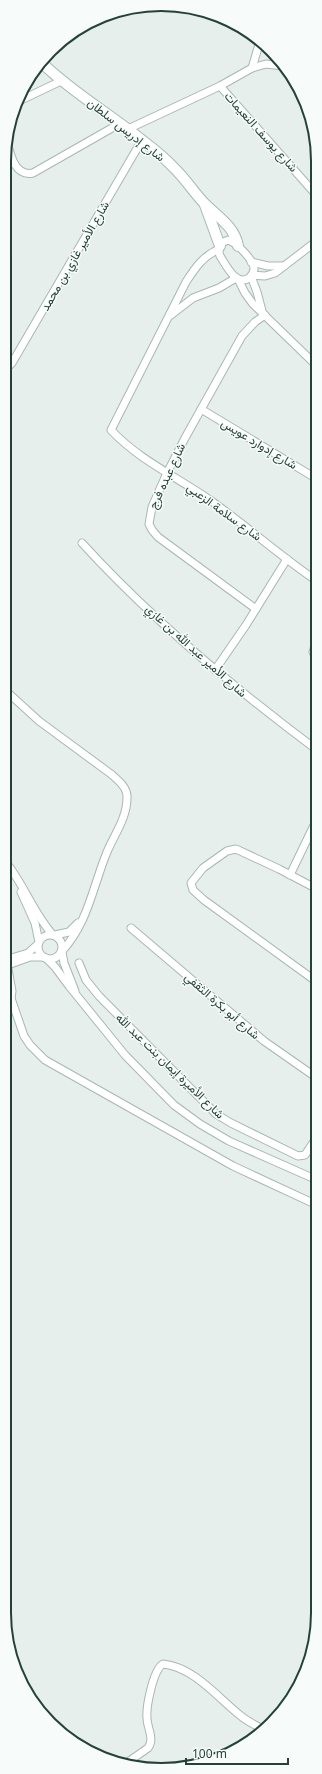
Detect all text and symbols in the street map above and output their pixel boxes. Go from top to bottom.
street label: شارع يوسف النعيمات [220,88,302,176]
street label: شارع إدريس سلطان [83,94,169,166]
street label: شارع الأمير غازي بن محمد [36,198,115,315]
street label: شارع إدوارد عويس [217,414,301,474]
street label: شارع عبده فرج [144,440,190,512]
street label: شارع سلامة الزعبي [182,479,265,546]
street label: شارع الأمير عبد الله بن غازي [141,600,251,702]
street label: شارع أبو بكرة الثقفي [180,968,264,1045]
street label: شارع الأميرة إيمان بنت عبد الله [112,1009,228,1123]
scale bar [186,1740,288,1766]
text: 100 m [192,1745,227,1762]

